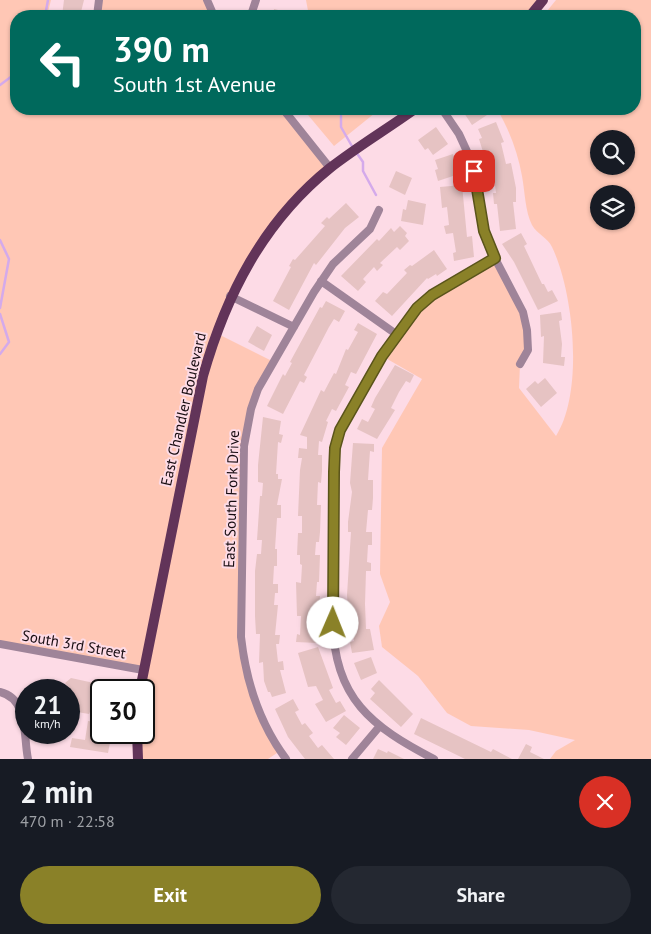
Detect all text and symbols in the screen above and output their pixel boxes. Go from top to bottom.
text: 390 m [113,26,210,72]
icon: left [30,30,95,95]
text: South 1st Avenue [113,70,276,98]
map controls [590,130,635,230]
button: search [590,130,635,175]
pin [453,150,495,192]
icon: arrive [460,157,488,185]
button: layers [590,185,635,230]
street label: East Chandler Boulevard [156,330,210,488]
street label: East South Fork Drive [219,430,243,568]
position arrow [306,596,358,648]
street label: South 3rd Street [21,626,127,662]
speed limit sign: 30 [90,679,155,744]
text: 21 [33,689,62,721]
text: km/h [34,716,61,731]
text: 2 min [20,772,93,811]
button: close [579,776,631,828]
text: 470 m · 22:58 [20,811,115,831]
button: Exit [20,866,321,924]
button: Share [331,866,631,924]

